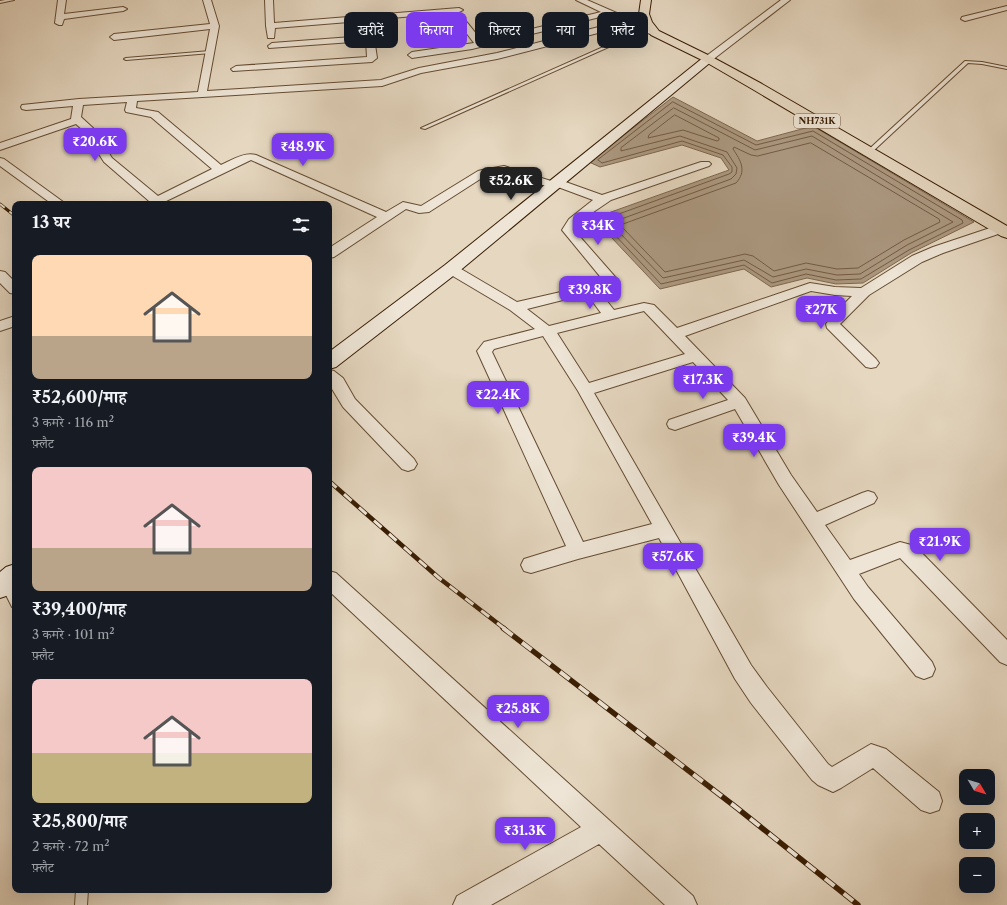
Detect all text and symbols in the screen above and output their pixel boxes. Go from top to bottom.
chip: खरीदें [344,12,398,48]
chip: किराया [406,12,467,48]
chip: फ़िल्टर [475,12,534,48]
chip: नया [542,12,589,48]
chip: फ़्लैट [597,12,648,48]
road number: NH731K [794,114,840,128]
pin: ₹20.6K [62,128,128,162]
text: ₹20.6K [73,133,117,149]
pin: ₹48.9K [270,133,336,167]
text: ₹48.9K [281,138,325,154]
pin: ₹52.6K [478,167,544,201]
text: ₹52.6K [489,172,533,188]
text: 13 घर [32,212,70,232]
pin: ₹34K [574,212,622,246]
icon: filters [290,214,312,236]
text: ₹34K [582,217,614,233]
pin: ₹39.8K [557,276,623,310]
icon: home [136,281,208,353]
text: ₹39.8K [568,281,612,297]
pin: ₹27K [797,296,845,330]
text: ₹27K [805,301,837,317]
pin: ₹17.3K [670,366,736,400]
text: ₹17.3K [683,371,723,387]
pin: ₹22.4K [465,381,531,415]
text: ₹22.4K [476,386,520,402]
text: ₹52,600/माह [32,387,127,407]
text: 3 कमरे · 116 m² [32,414,114,430]
pin: ₹39.4K [721,424,787,458]
text: ₹39.4K [732,429,776,445]
text: फ़्लैट [32,435,54,451]
icon: home [136,493,208,565]
pin: ₹21.9K [907,528,973,562]
text: ₹21.9K [919,533,961,549]
pin: ₹57.6K [640,543,706,577]
text: ₹57.6K [652,548,694,564]
text: ₹39,400/माह [32,599,126,619]
text: 3 कमरे · 101 m² [32,626,115,642]
text: फ़्लैट [32,647,54,663]
pin: ₹25.8K [485,695,551,729]
text: ₹25.8K [496,700,540,716]
icon: home [136,705,208,777]
north arrow [959,769,995,805]
map controls [959,769,995,893]
text: ₹25,800/माह [32,811,127,831]
button: + [959,813,995,849]
pin: ₹31.3K [492,817,558,851]
text: ₹31.3K [504,822,546,838]
text: 2 कमरे · 72 m² [32,838,110,854]
button: − [959,857,995,893]
text: फ़्लैट [32,859,54,875]

